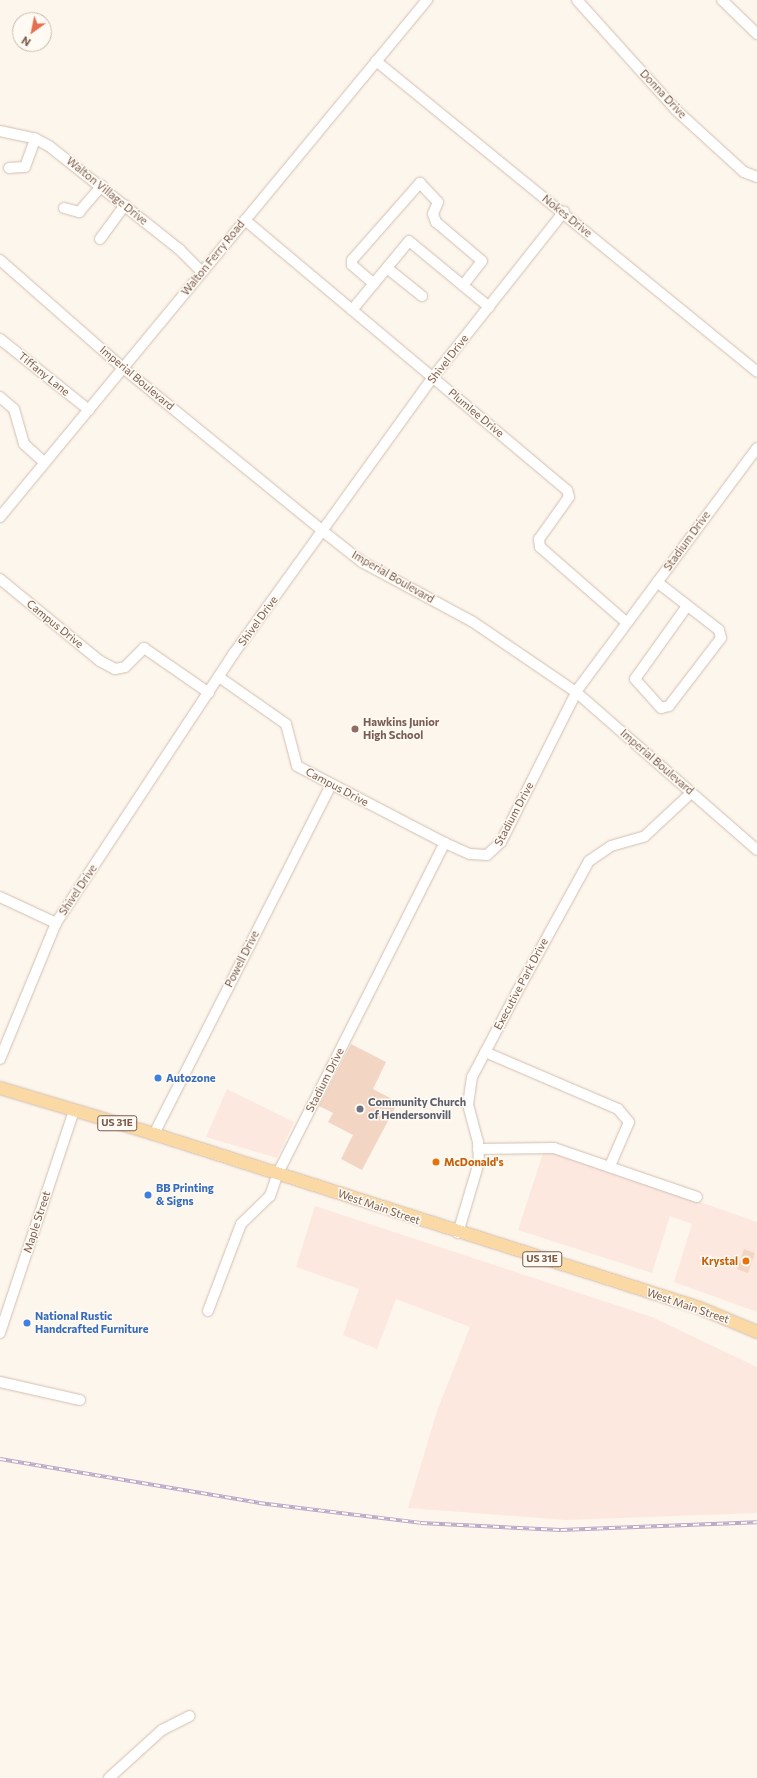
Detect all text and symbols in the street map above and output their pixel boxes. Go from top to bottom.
north arrow [12,12,52,52]
text: N [19,34,33,49]
street label: Donna Drive [637,67,689,121]
street label: Walton Village Drive [64,154,150,228]
street label: Nokes Drive [540,192,594,240]
street label: Walton Ferry Road [179,218,247,298]
street label: Shivel Drive [425,332,471,386]
street label: Imperial Boulevard [97,343,177,413]
street label: Tiffany Lane [16,349,72,399]
street label: Plumlee Drive [446,386,506,440]
street label: Stadium Drive [661,509,713,573]
street label: Imperial Boulevard [349,548,437,606]
street label: Shivel Drive [236,594,280,648]
street label: Campus Drive [24,597,86,651]
place label: Hawkins Junior High School [363,716,439,742]
marker: Hawkins Junior High School [350,724,360,734]
street label: Imperial Boulevard [618,727,696,797]
street label: Campus Drive [303,765,371,809]
street label: Stadium Drive [492,780,536,848]
street label: Shivel Drive [56,862,100,918]
street label: Powell Drive [222,928,262,990]
street label: Executive Park Drive [491,936,551,1032]
street label: Stadium Drive [303,1046,347,1114]
place label: Autozone [166,1071,216,1085]
marker: Autozone [153,1073,163,1083]
place label: Community Church of Hendersonvill [368,1096,466,1122]
marker: Community Church of Hendersonvill [355,1104,365,1114]
road number: US 31E [97,1115,137,1131]
place label: McDonald's [444,1155,504,1169]
marker: McDonald's [431,1157,441,1167]
place label: BB Printing & Signs [156,1182,214,1208]
street label: West Main Street [336,1187,422,1227]
street label: Maple Street [21,1189,53,1255]
marker: BB Printing & Signs [143,1190,153,1200]
road number: US 31E [522,1251,562,1267]
place label: Krystal [701,1254,738,1268]
marker: Krystal [741,1256,751,1266]
street label: West Main Street [645,1286,731,1326]
place label: National Rustic Handcrafted Furniture [35,1310,148,1336]
marker: National Rustic Handcrafted Furniture [22,1318,32,1328]

